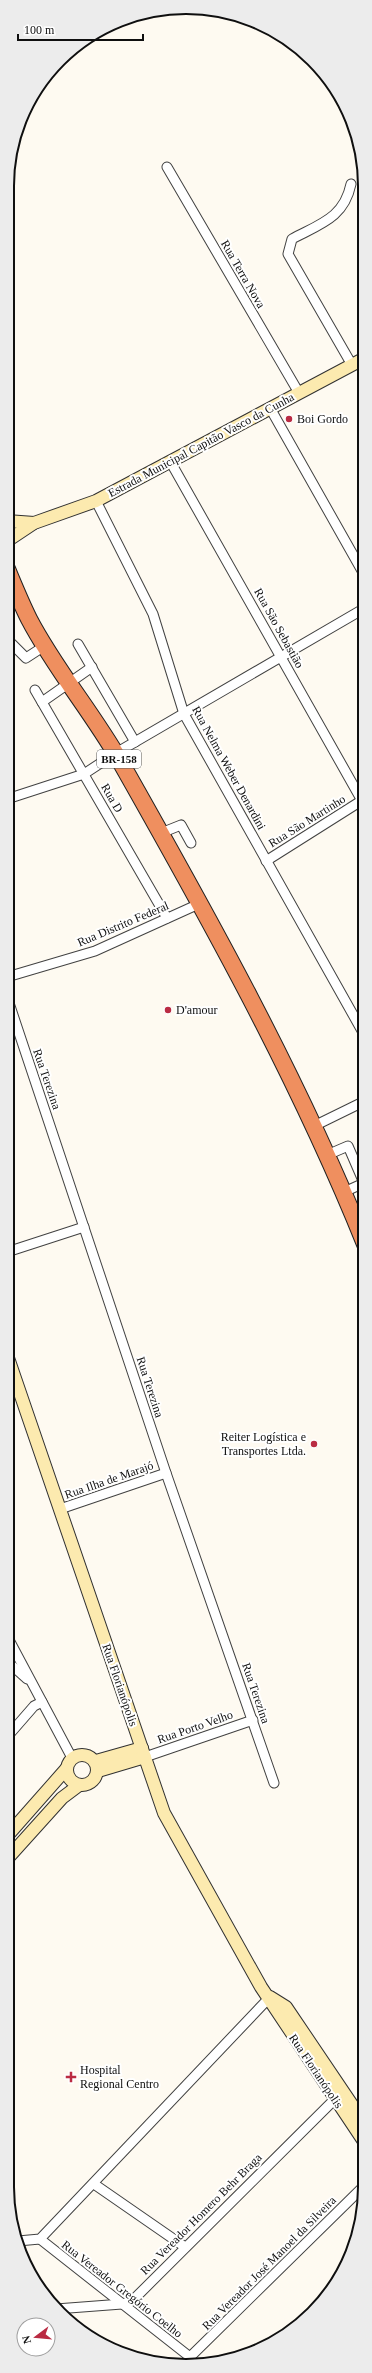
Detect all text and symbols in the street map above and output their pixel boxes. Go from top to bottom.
scale bar [18,16,143,42]
text: 100 m [24,23,55,37]
street label: Rua Terra Nova [218,237,268,311]
street label: Estrada Municipal Capitão Vasco da Cunha [106,390,297,500]
place label: Boi Gordo [297,412,348,426]
marker: Boi Gordo [284,414,294,424]
street label: Rua São Sebastião [251,586,307,670]
street label: Rua Nelma Weber Denardini [189,704,269,833]
road number: BR-158 [97,750,141,768]
street label: Rua D [98,781,126,815]
street label: Rua São Martinho [266,792,348,850]
street label: Rua Distrito Federal [75,898,171,950]
place label: D'amour [176,1003,217,1017]
marker: D'amour [163,1005,173,1015]
street label: Rua Terezina [30,1047,64,1112]
street label: Rua Terezina [134,1355,167,1420]
place label: Reiter Logística e Transportes Ltda. [221,1430,306,1458]
marker: Reiter Logística e Transportes Ltda. [309,1439,319,1449]
street label: Rua Ilha de Marajó [63,1458,155,1502]
street label: Rua Florianópolis [99,1642,141,1728]
street label: Rua Terezina [239,1661,273,1726]
street label: Rua Porto Velho [155,1708,235,1746]
street label: Rua Florianópolis [286,2031,346,2111]
place label: Hospital Regional Centro [80,2063,159,2091]
marker: Hospital Regional Centro [65,2071,77,2083]
street label: Rua Vereador Homero Behr Braga [137,2150,265,2278]
street label: Rua Vereador José Manoel da Silveira [199,2193,339,2333]
street label: Rua Vereador Gregório Coelho [59,2237,185,2341]
north arrow [16,2317,56,2357]
text: N [20,2334,33,2345]

